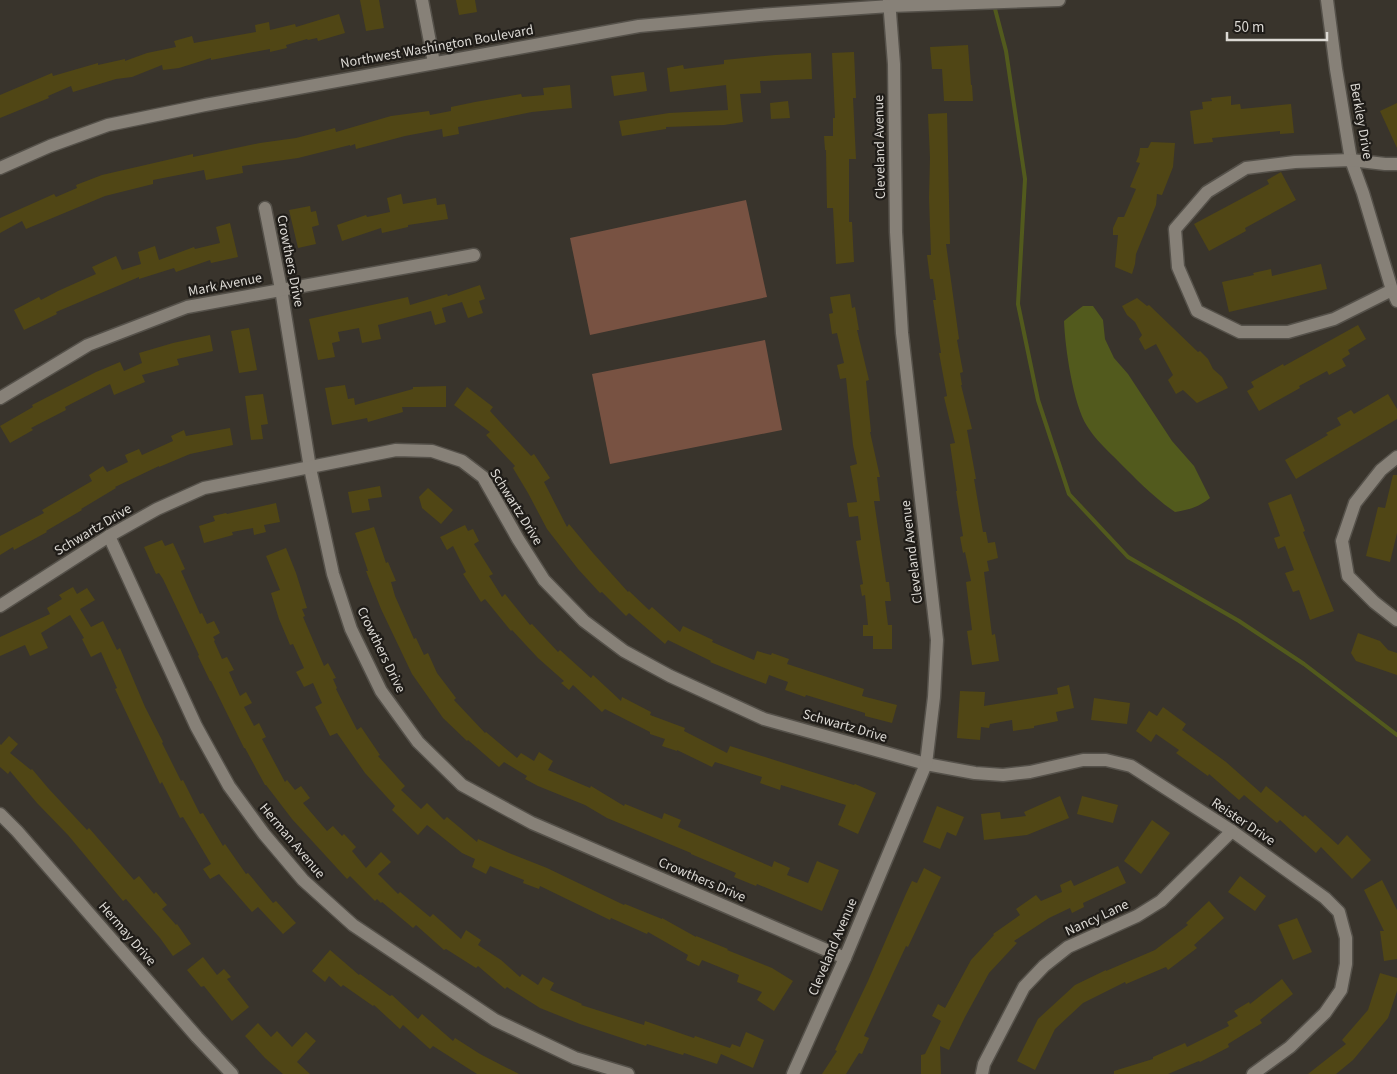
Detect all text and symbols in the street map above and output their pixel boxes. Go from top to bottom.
scale bar [1227,10,1327,42]
text: 50 m [1234,17,1264,38]
street label: Northwest Washington Boulevard [339,20,535,74]
street label: Berkley Drive [1344,81,1378,161]
street label: Cleveland Avenue [869,95,891,199]
street label: Crowthers Drive [271,213,309,309]
street label: Mark Avenue [186,268,264,302]
street label: Schwartz Drive [484,465,548,549]
street label: Schwartz Drive [51,499,136,561]
street label: Cleveland Avenue [896,499,928,605]
street label: Crowthers Drive [352,604,410,696]
street label: Schwartz Drive [800,704,890,748]
street label: Reister Drive [1207,793,1279,851]
street label: Herman Avenue [254,799,330,883]
street label: Crowthers Drive [655,853,749,907]
street label: Cleveland Avenue [803,895,863,999]
street label: Nancy Lane [1062,895,1132,941]
street label: Hermay Drive [93,898,161,971]

